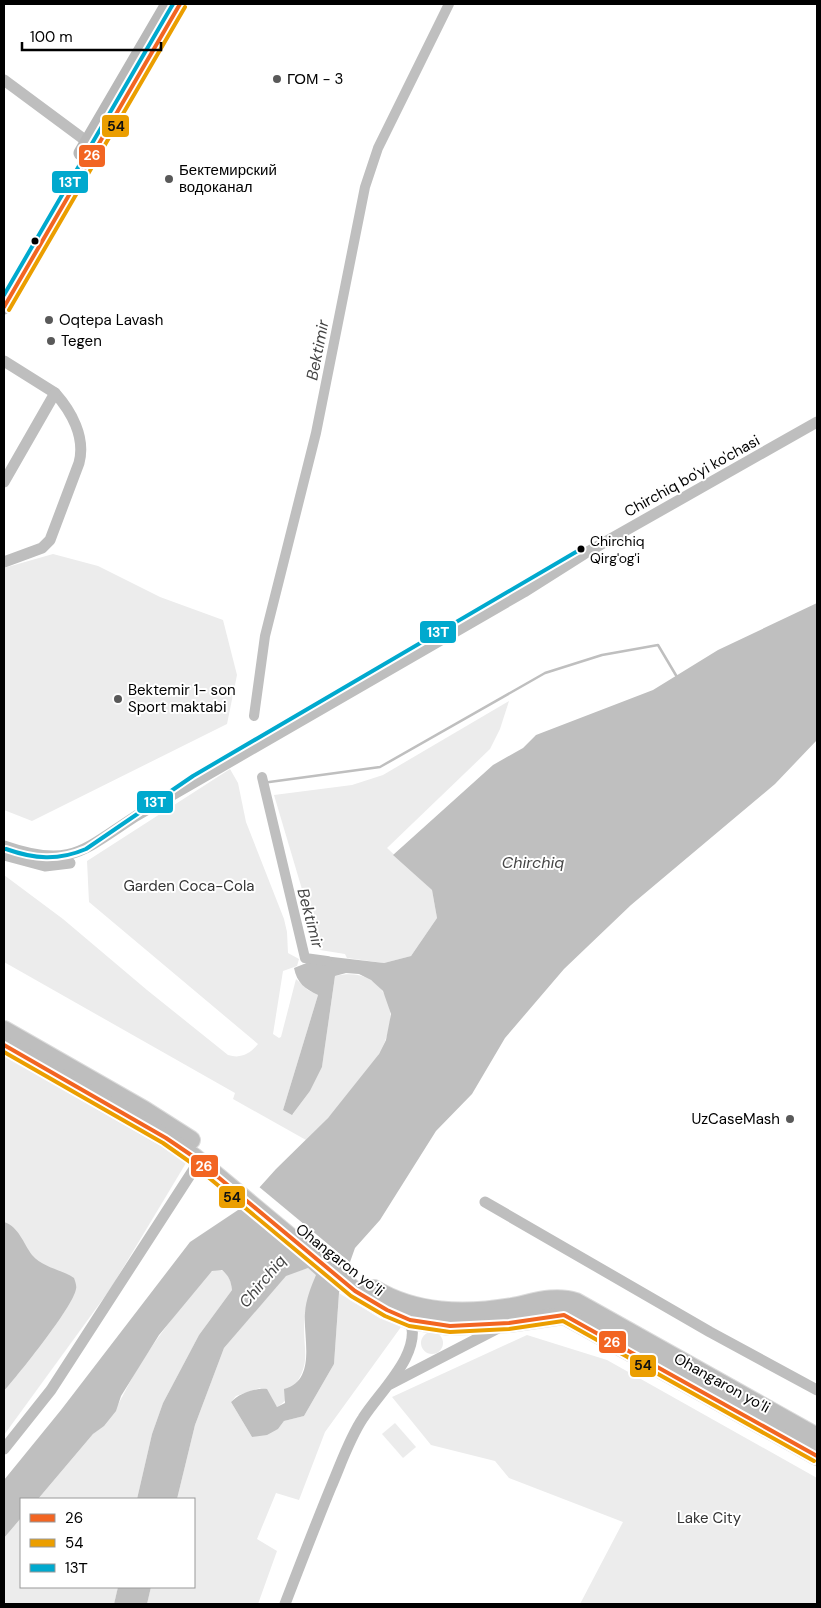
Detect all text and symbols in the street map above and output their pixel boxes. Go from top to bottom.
scale bar [22,20,161,52]
text: 100 m [30,27,73,47]
place label: ГОМ - 3 [287,69,343,89]
marker: ГОМ - 3 [271,73,283,85]
line badge: 54 [101,114,130,138]
text: 54 [107,117,125,135]
line badge: 26 [78,144,106,168]
text: 26 [84,146,101,164]
place label: Бектемирский водоканал [179,160,277,197]
line badge: 13Т [51,170,89,194]
text: 13Т [59,173,81,191]
marker: Бектемирский водоканал [163,173,175,185]
unlabelled marker [30,236,40,246]
place label: Oqtepa Lavash [59,310,163,330]
marker: Oqtepa Lavash [43,314,55,326]
water label: Bektimir [301,317,334,382]
place label: Tegen [61,331,102,351]
marker: Tegen [45,335,57,347]
street label: Chirchiq bo'yi ko'chasi [621,430,763,522]
place label: Chirchiq Qirg'og'i [590,532,645,567]
marker: Chirchiq Qirg'og'i [576,544,586,554]
line badge: 13Т [419,620,457,644]
text: 13Т [427,623,449,641]
place label: Bektemir 1- son Sport maktabi [128,680,236,717]
marker: Bektemir 1- son Sport maktabi [112,693,124,705]
line badge: 13Т [136,790,174,814]
text: 13Т [144,793,166,811]
water label: Chirchiq [502,852,564,873]
park label: Garden Coca-Cola [124,876,254,896]
water label: Bektimir [292,886,329,951]
place label: UzCaseMash [691,1109,780,1129]
marker: UzCaseMash [784,1113,796,1125]
line badge: 26 [190,1154,219,1178]
text: 26 [196,1157,213,1175]
line badge: 54 [218,1185,246,1209]
text: 54 [223,1188,241,1206]
street label: Ohangaron yoʻli [292,1219,388,1301]
water label: Chirchiq [234,1251,291,1312]
line badge: 26 [598,1330,627,1354]
text: 26 [604,1333,621,1351]
street label: Ohangaron yoʻli [670,1348,774,1418]
line badge: 54 [629,1354,657,1378]
text: 54 [634,1356,652,1374]
legend [20,1498,195,1588]
text: 26 [65,1508,83,1528]
park label: Lake City [677,1508,742,1528]
text: 54 [65,1533,83,1553]
text: 13Т [65,1558,88,1578]

